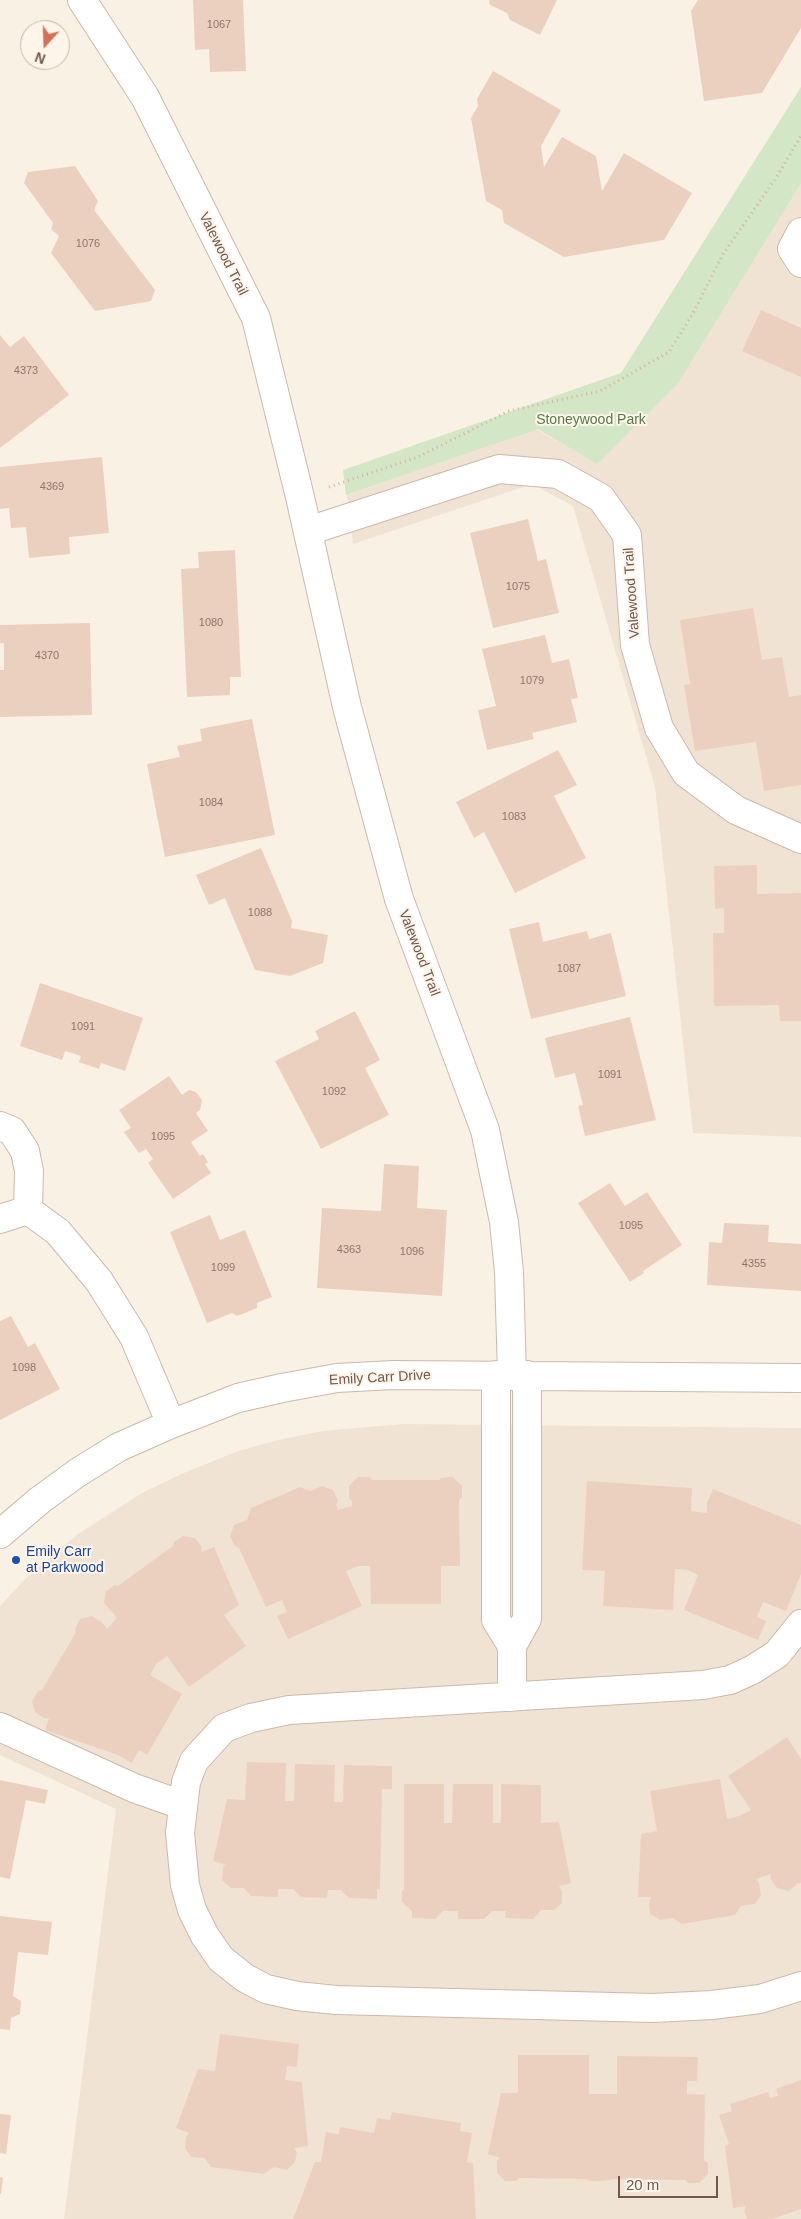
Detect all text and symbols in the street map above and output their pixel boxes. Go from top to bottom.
house number: 1067 [207,18,231,32]
north arrow [20,20,70,70]
text: N [33,49,48,67]
street label: Valewood Trail [195,210,251,298]
house number: 1076 [76,237,100,251]
house number: 4373 [14,364,38,378]
park label: Stoneywood Park [536,412,646,428]
house number: 4369 [40,480,64,494]
street label: Valewood Trail [620,547,644,639]
house number: 1075 [506,580,530,594]
house number: 1080 [199,616,223,630]
house number: 4370 [35,649,59,663]
house number: 1079 [520,674,544,688]
house number: 1084 [199,796,223,810]
house number: 1083 [502,810,526,824]
house number: 1088 [248,906,272,920]
street label: Valewood Trail [395,907,443,999]
house number: 1087 [557,962,581,976]
house number: 1091 [71,1020,95,1034]
house number: 1091 [598,1068,622,1082]
house number: 1092 [322,1085,346,1099]
house number: 1095 [151,1130,175,1144]
house number: 1095 [619,1219,643,1233]
house number: 4363 [337,1243,361,1257]
house number: 1096 [400,1245,424,1259]
house number: 4355 [742,1257,766,1271]
house number: 1099 [211,1261,235,1275]
house number: 1098 [12,1361,36,1375]
street label: Emily Carr Drive [329,1367,431,1389]
place label: Emily Carr at Parkwood [26,1544,104,1576]
marker: Emily Carr at Parkwood [10,1554,22,1566]
scale bar [621,2166,721,2198]
text: 20 m [626,2176,659,2193]

